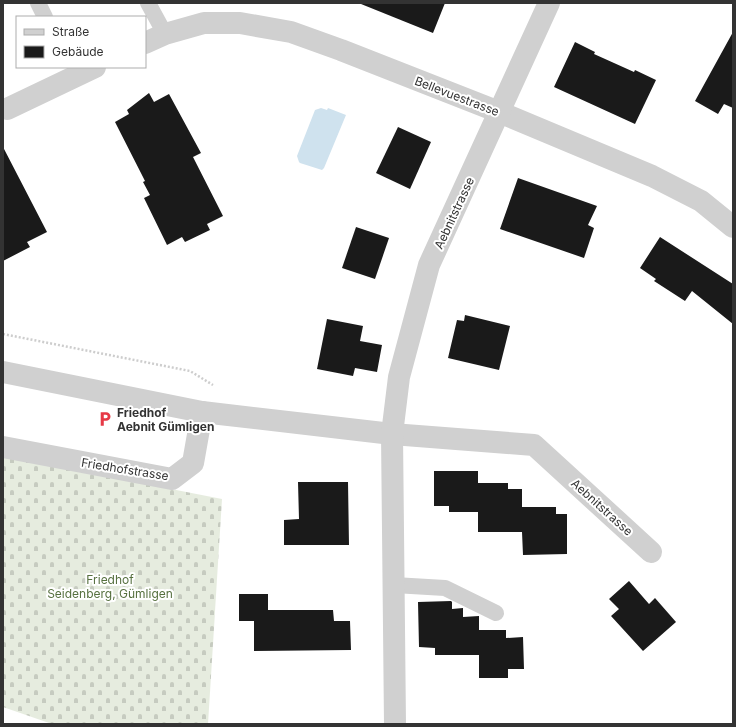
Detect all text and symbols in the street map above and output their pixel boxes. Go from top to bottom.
legend [16,16,146,68]
text: Straße [52,24,89,39]
text: Gebäude [52,44,104,59]
street label: Bellevuestrasse [413,73,501,119]
street label: Aebnitstrasse [431,175,477,251]
place label: Friedhof Aebnit Gümligen [117,405,215,434]
parking icon: Friedhof Aebnit Gümligen [96,410,114,428]
street label: Friedhofstrasse [80,455,170,483]
street label: Aebnitstrasse [568,475,636,539]
park label: Friedhof Seidenberg, Gümligen [47,572,173,601]

